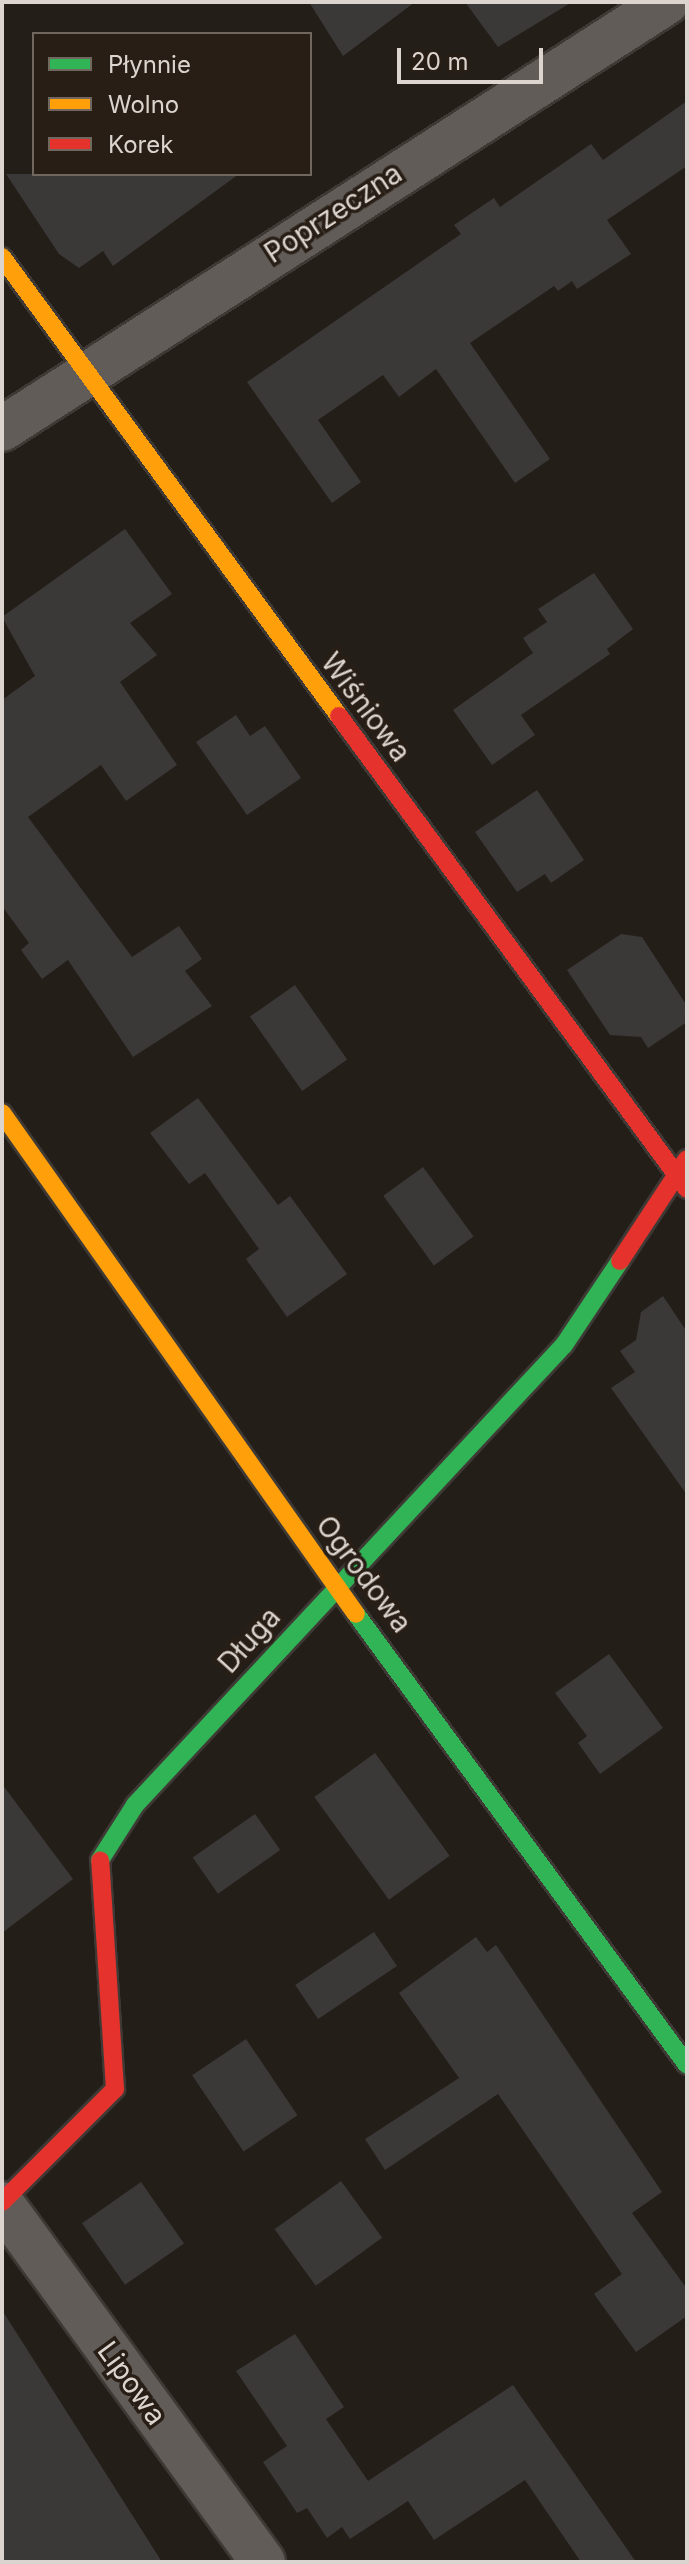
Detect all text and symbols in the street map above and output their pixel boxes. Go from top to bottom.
legend [32,32,312,176]
scale bar [401,32,547,82]
text: 20 m [411,47,469,76]
text: Płynnie [108,50,191,79]
text: Wolno [108,90,179,119]
text: Korek [108,130,173,159]
street label: Poprzeczna [258,156,408,270]
street label: Wiśniowa [314,646,418,768]
street label: Ogrodowa [309,1509,419,1639]
street label: Długa [211,1600,287,1680]
street label: Lipowa [91,2335,173,2431]

